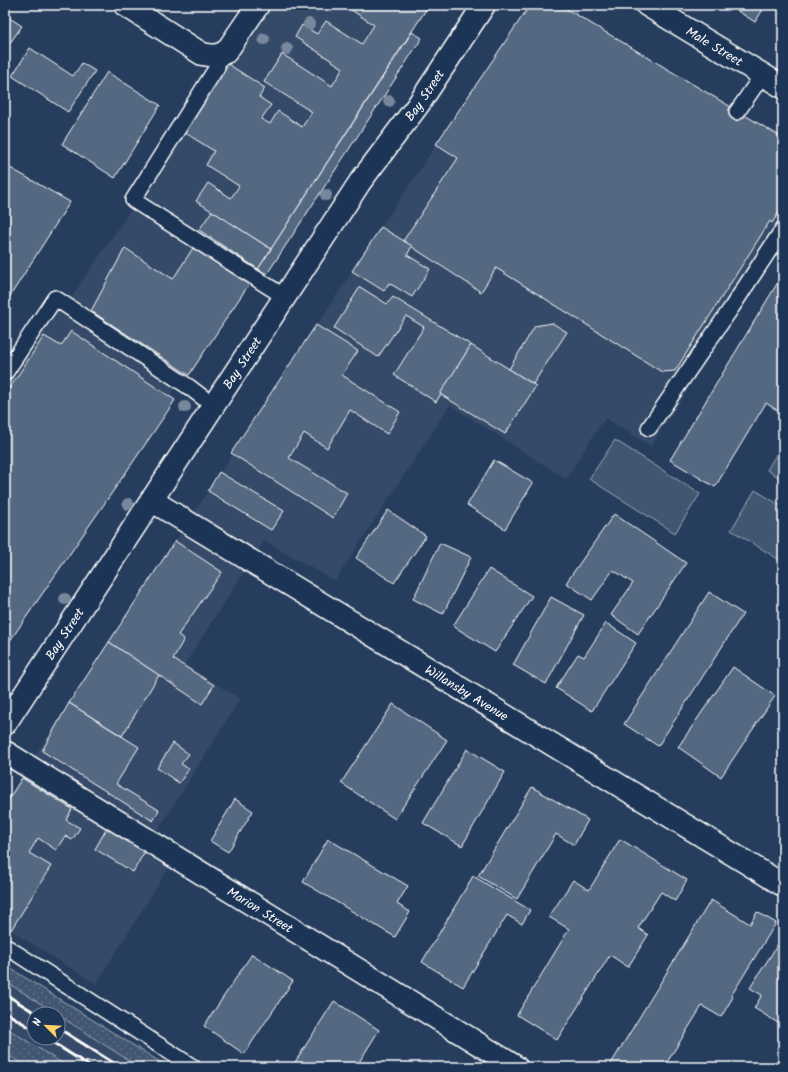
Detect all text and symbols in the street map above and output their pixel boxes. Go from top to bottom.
street label: Male Street [681,22,747,73]
street label: Bay Street [400,65,451,126]
street label: Bay Street [218,332,268,394]
street label: Bay Street [41,603,91,665]
street label: Willansby Avenue [420,660,512,727]
street label: Marion Street [222,882,298,940]
north arrow [26,1006,66,1046]
text: N [28,1015,47,1029]

